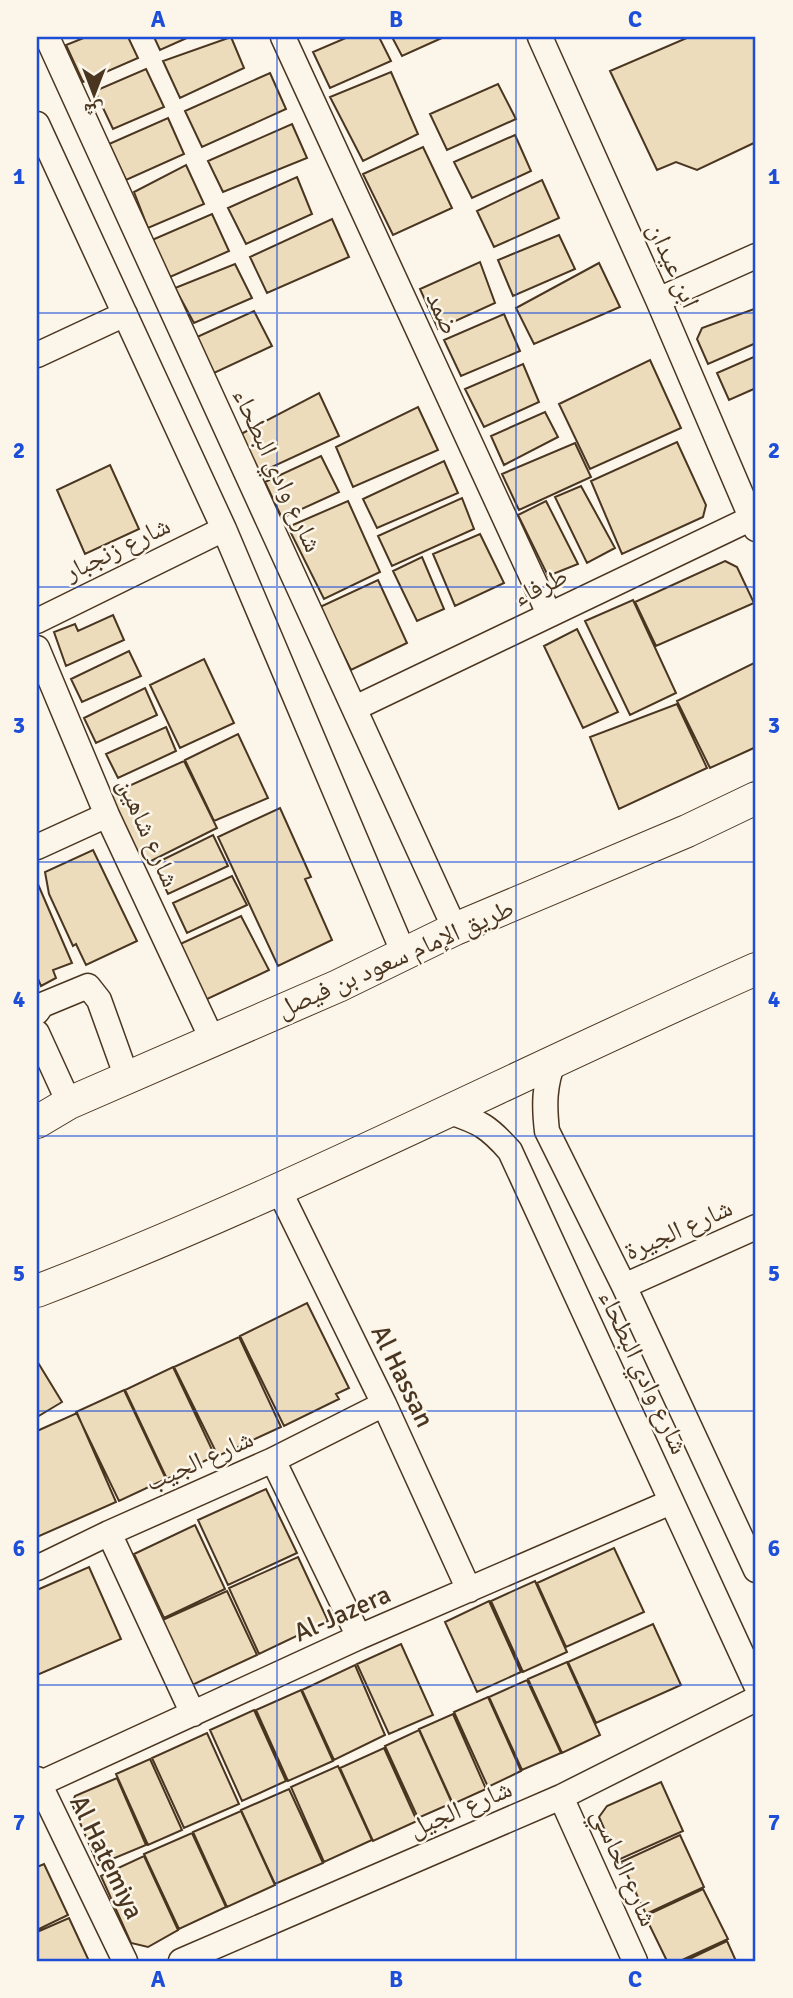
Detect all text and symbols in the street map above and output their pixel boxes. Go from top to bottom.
text: A [151,5,166,34]
text: B [389,5,403,34]
text: C [628,5,642,34]
north arrow [60,60,130,130]
text: ش [84,98,104,122]
text: 1 [13,162,25,191]
text: 1 [768,162,780,191]
street label: ابن عيدان [640,218,706,313]
street label: ضمد [418,287,466,340]
street label: شارع وادي البطحاء [222,383,329,559]
text: 2 [13,436,25,465]
text: 2 [768,436,780,465]
street label: شارع زنجبار [58,510,176,589]
street label: طرفاء [508,560,573,614]
text: 3 [13,711,25,740]
text: 3 [768,711,780,740]
street label: شارع شاهين [110,773,186,892]
street label: طريق الإمام سعود بن فيصل [272,892,519,1027]
text: 4 [13,985,25,1014]
text: 4 [768,985,780,1014]
street label: شارع الجيرة [620,1192,737,1268]
text: 5 [13,1259,25,1288]
text: 5 [768,1259,780,1288]
street label: شارع وادي البطحاء [588,1285,695,1461]
street label: Al Hassan [364,1320,441,1433]
street label: شارع الجيب [140,1423,258,1499]
text: 6 [13,1534,25,1563]
text: 6 [768,1534,780,1563]
street label: Al-Jazera [289,1578,396,1649]
street label: شارع الجيل [404,1773,517,1845]
street label: Al Hatemiya [62,1790,150,1925]
street label: شارع الحاسي [581,1803,664,1933]
text: 7 [13,1808,25,1837]
text: 7 [768,1808,780,1837]
text: A [151,1965,166,1994]
text: B [389,1965,403,1994]
text: C [628,1965,642,1994]

